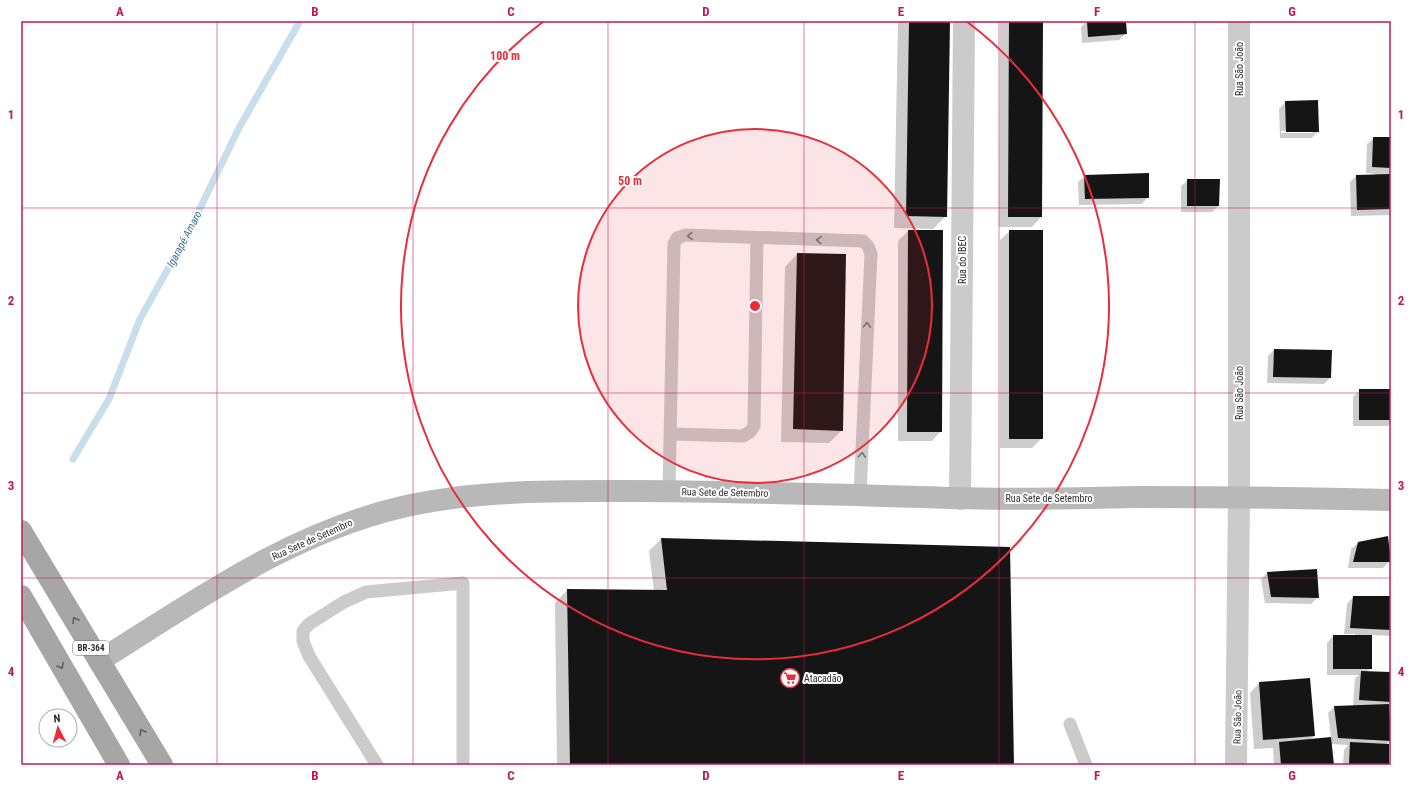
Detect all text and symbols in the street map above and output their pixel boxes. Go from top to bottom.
text: A [116,4,124,19]
text: B [311,4,319,19]
text: C [507,4,515,19]
text: D [702,4,710,19]
text: E [898,4,905,19]
text: F [1094,4,1100,19]
text: G [1288,4,1296,19]
street label: Rua São João [1234,42,1245,96]
text: 100 m [490,49,520,63]
text: 1 [8,107,14,122]
text: 1 [1398,107,1404,122]
text: 50 m [618,174,642,188]
water label: Igarapé Amaro [164,209,205,270]
one-way arrow [686,231,693,240]
one-way arrow [816,236,822,244]
street label: Rua do IBEC [957,236,968,284]
text: 2 [8,293,15,308]
text: 2 [1398,293,1405,308]
centre of rings [748,299,762,313]
one-way arrow [863,322,872,328]
street label: Rua São João [1234,366,1245,420]
one-way arrow [857,452,866,458]
text: 3 [8,478,14,493]
text: 3 [1398,478,1404,493]
street label: Rua Sete de Setembro [681,486,769,499]
street label: Rua Sete de Setembro [1006,493,1092,504]
street label: Rua Sete de Setembro [270,517,354,562]
one-way arrow [72,617,79,624]
road number: BR-364 [73,641,109,655]
one-way arrow [56,662,64,669]
text: 4 [8,664,15,679]
text: 4 [1398,664,1405,679]
supermarket icon: Atacadão [779,667,801,689]
place label: Atacadão [804,673,842,684]
street label: Rua São João [1232,690,1243,744]
north arrow [38,708,78,748]
text: N [53,712,61,725]
one-way arrow [139,729,147,736]
text: A [116,768,124,783]
text: B [311,768,319,783]
text: C [507,768,515,783]
text: D [702,768,710,783]
text: E [898,768,905,783]
text: F [1094,768,1100,783]
text: G [1288,768,1296,783]

